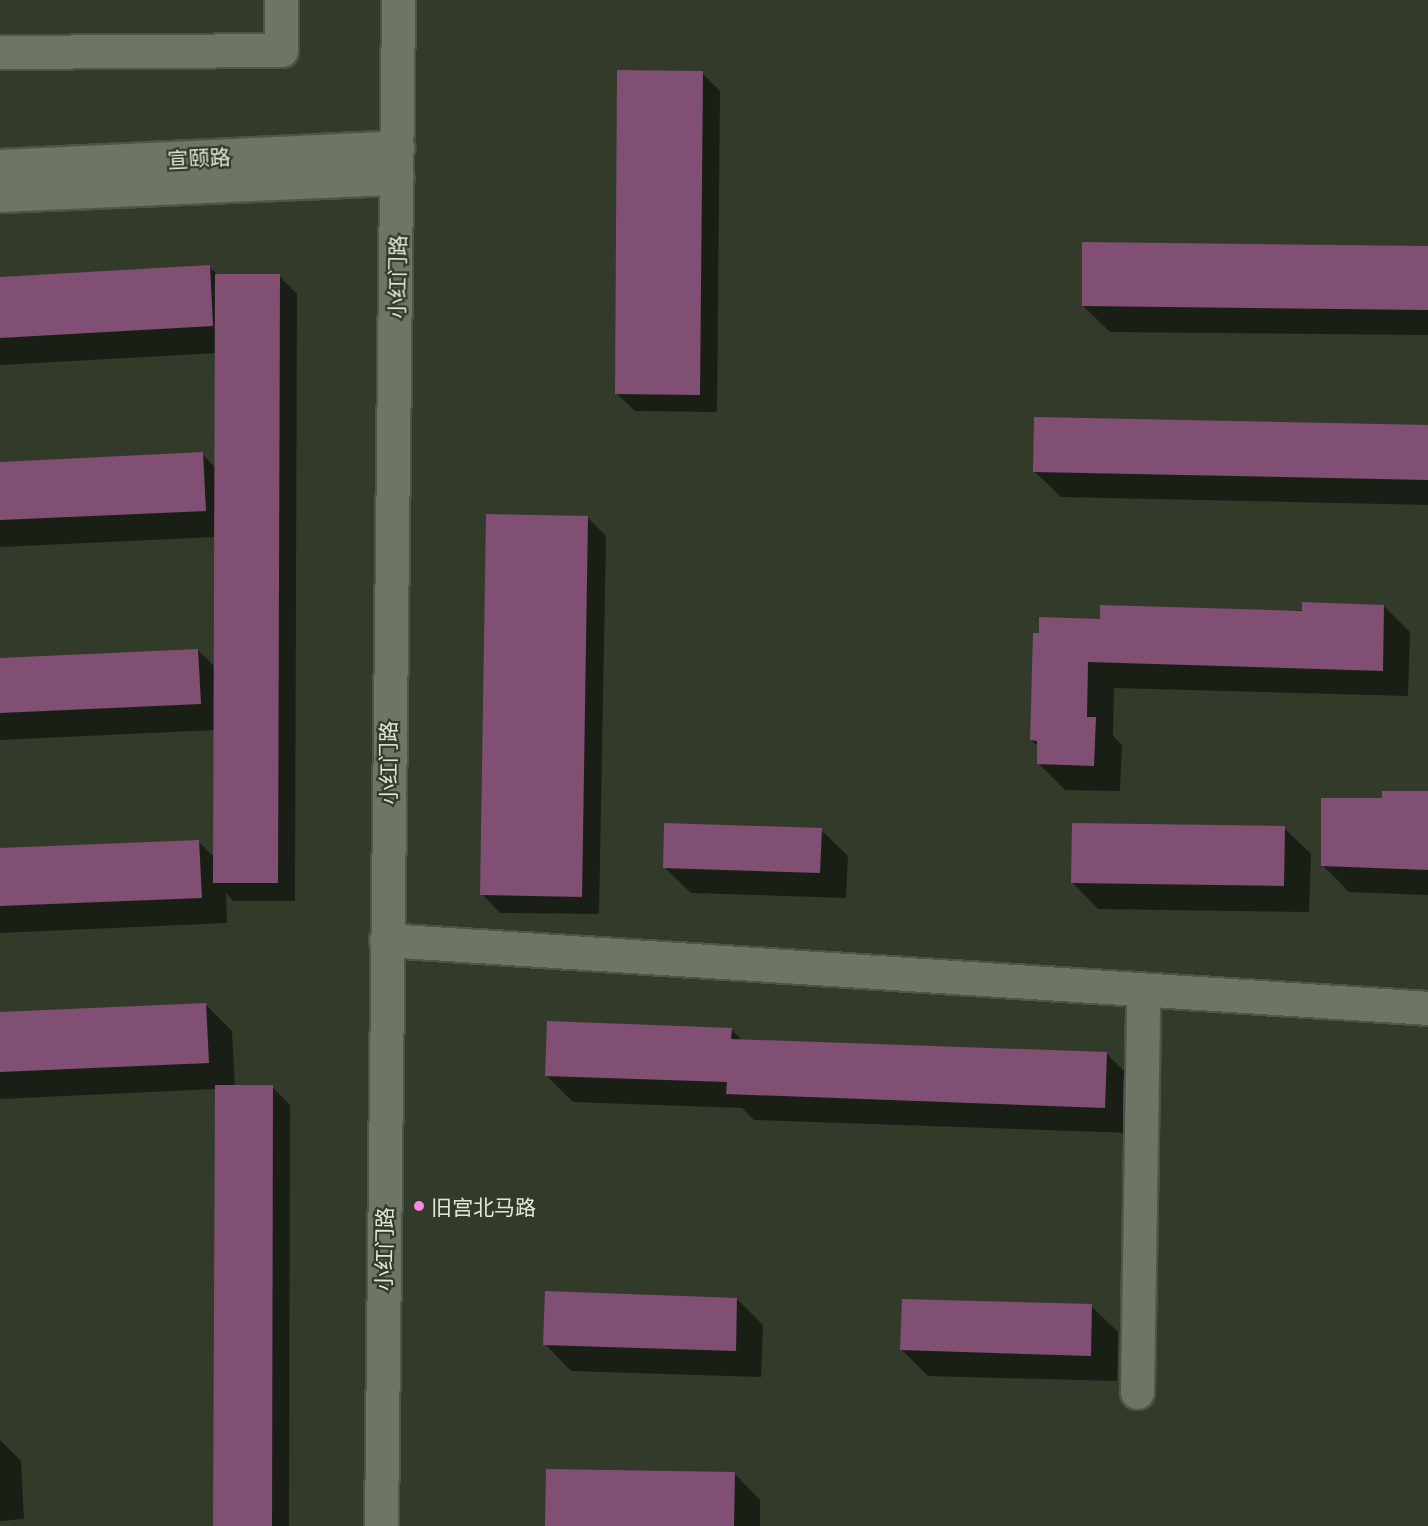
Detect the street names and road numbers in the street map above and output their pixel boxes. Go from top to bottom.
street label: 宣颐路 [167,143,231,171]
street label: 小红门路 [383,235,409,319]
street label: 小红门路 [374,721,400,805]
street label: 小红门路 [370,1207,396,1291]

